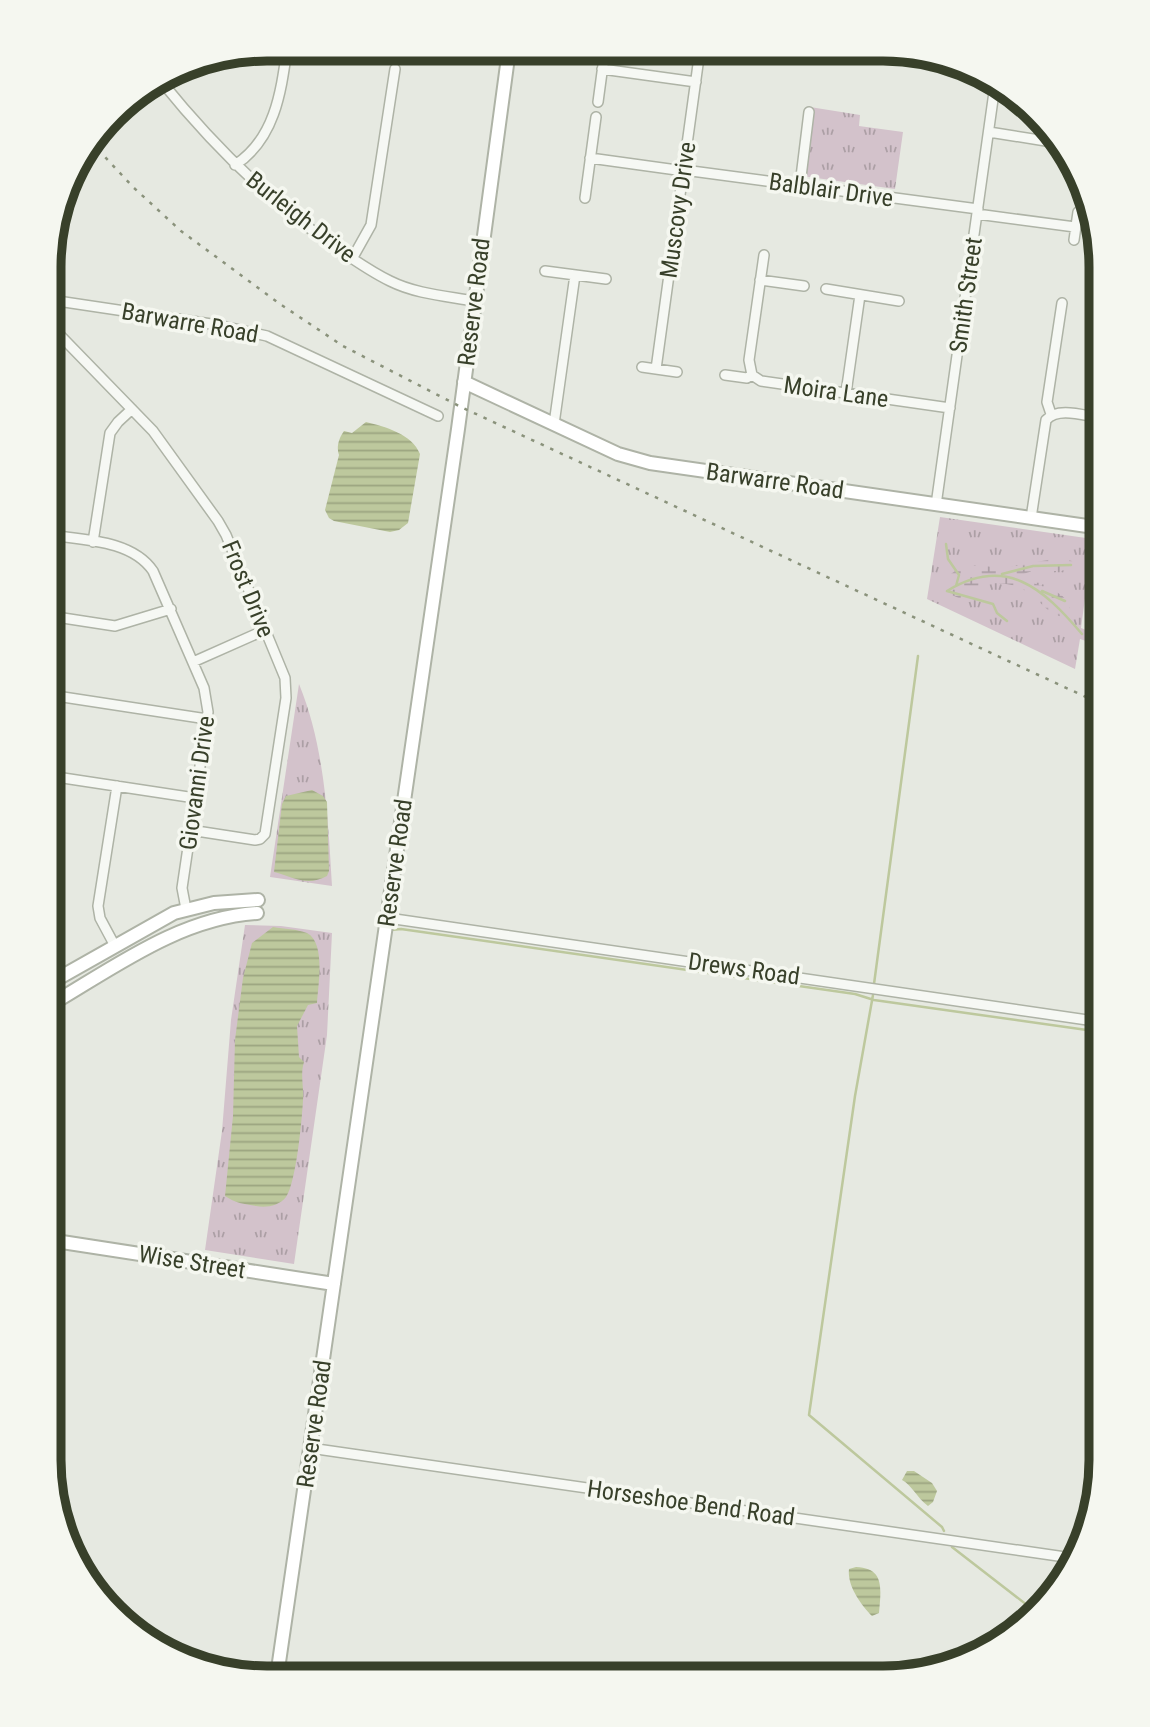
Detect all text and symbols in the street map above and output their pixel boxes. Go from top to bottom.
street label: Muscovy Drive [655,140,701,280]
street label: Burleigh Drive [241,166,361,268]
street label: Balblair Drive [767,167,895,213]
street label: Smith Street [944,235,988,355]
street label: Reserve Road [452,236,496,368]
street label: Barwarre Road [119,297,261,349]
street label: Moira Lane [782,371,890,413]
street label: Barwarre Road [704,457,846,505]
street label: Frost Drive [216,537,280,641]
street label: Giovanni Drive [174,714,220,852]
street label: Reserve Road [372,797,418,929]
street label: Drews Road [686,947,802,991]
street label: Wise Street [137,1240,247,1284]
street label: Reserve Road [291,1358,337,1490]
street label: Horseshoe Bend Road [585,1475,797,1531]

